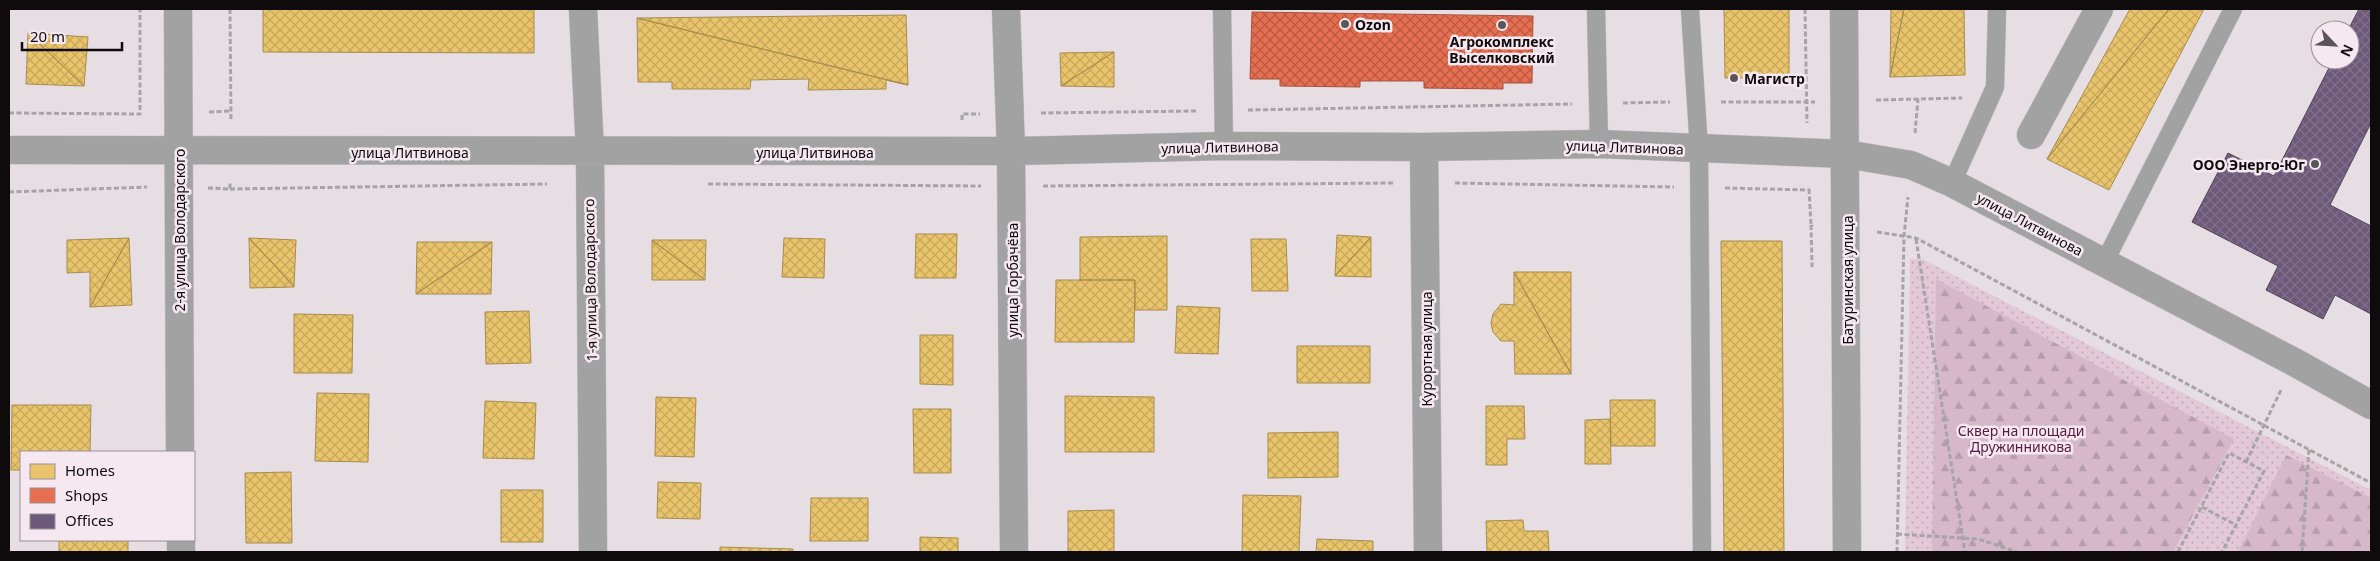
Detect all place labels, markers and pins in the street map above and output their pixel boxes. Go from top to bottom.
place label: Ozon [1355,15,1391,34]
marker: Ozon [1339,18,1351,30]
marker: Агрокомплекс Выселковский [1496,19,1508,31]
place label: Агрокомплекс Выселковский [1449,32,1555,67]
place label: Магистр [1744,69,1805,88]
marker: Магистр [1728,72,1740,84]
place label: ООО Энерго-Юг [2193,155,2305,174]
marker: ООО Энерго-Юг [2309,158,2321,170]

